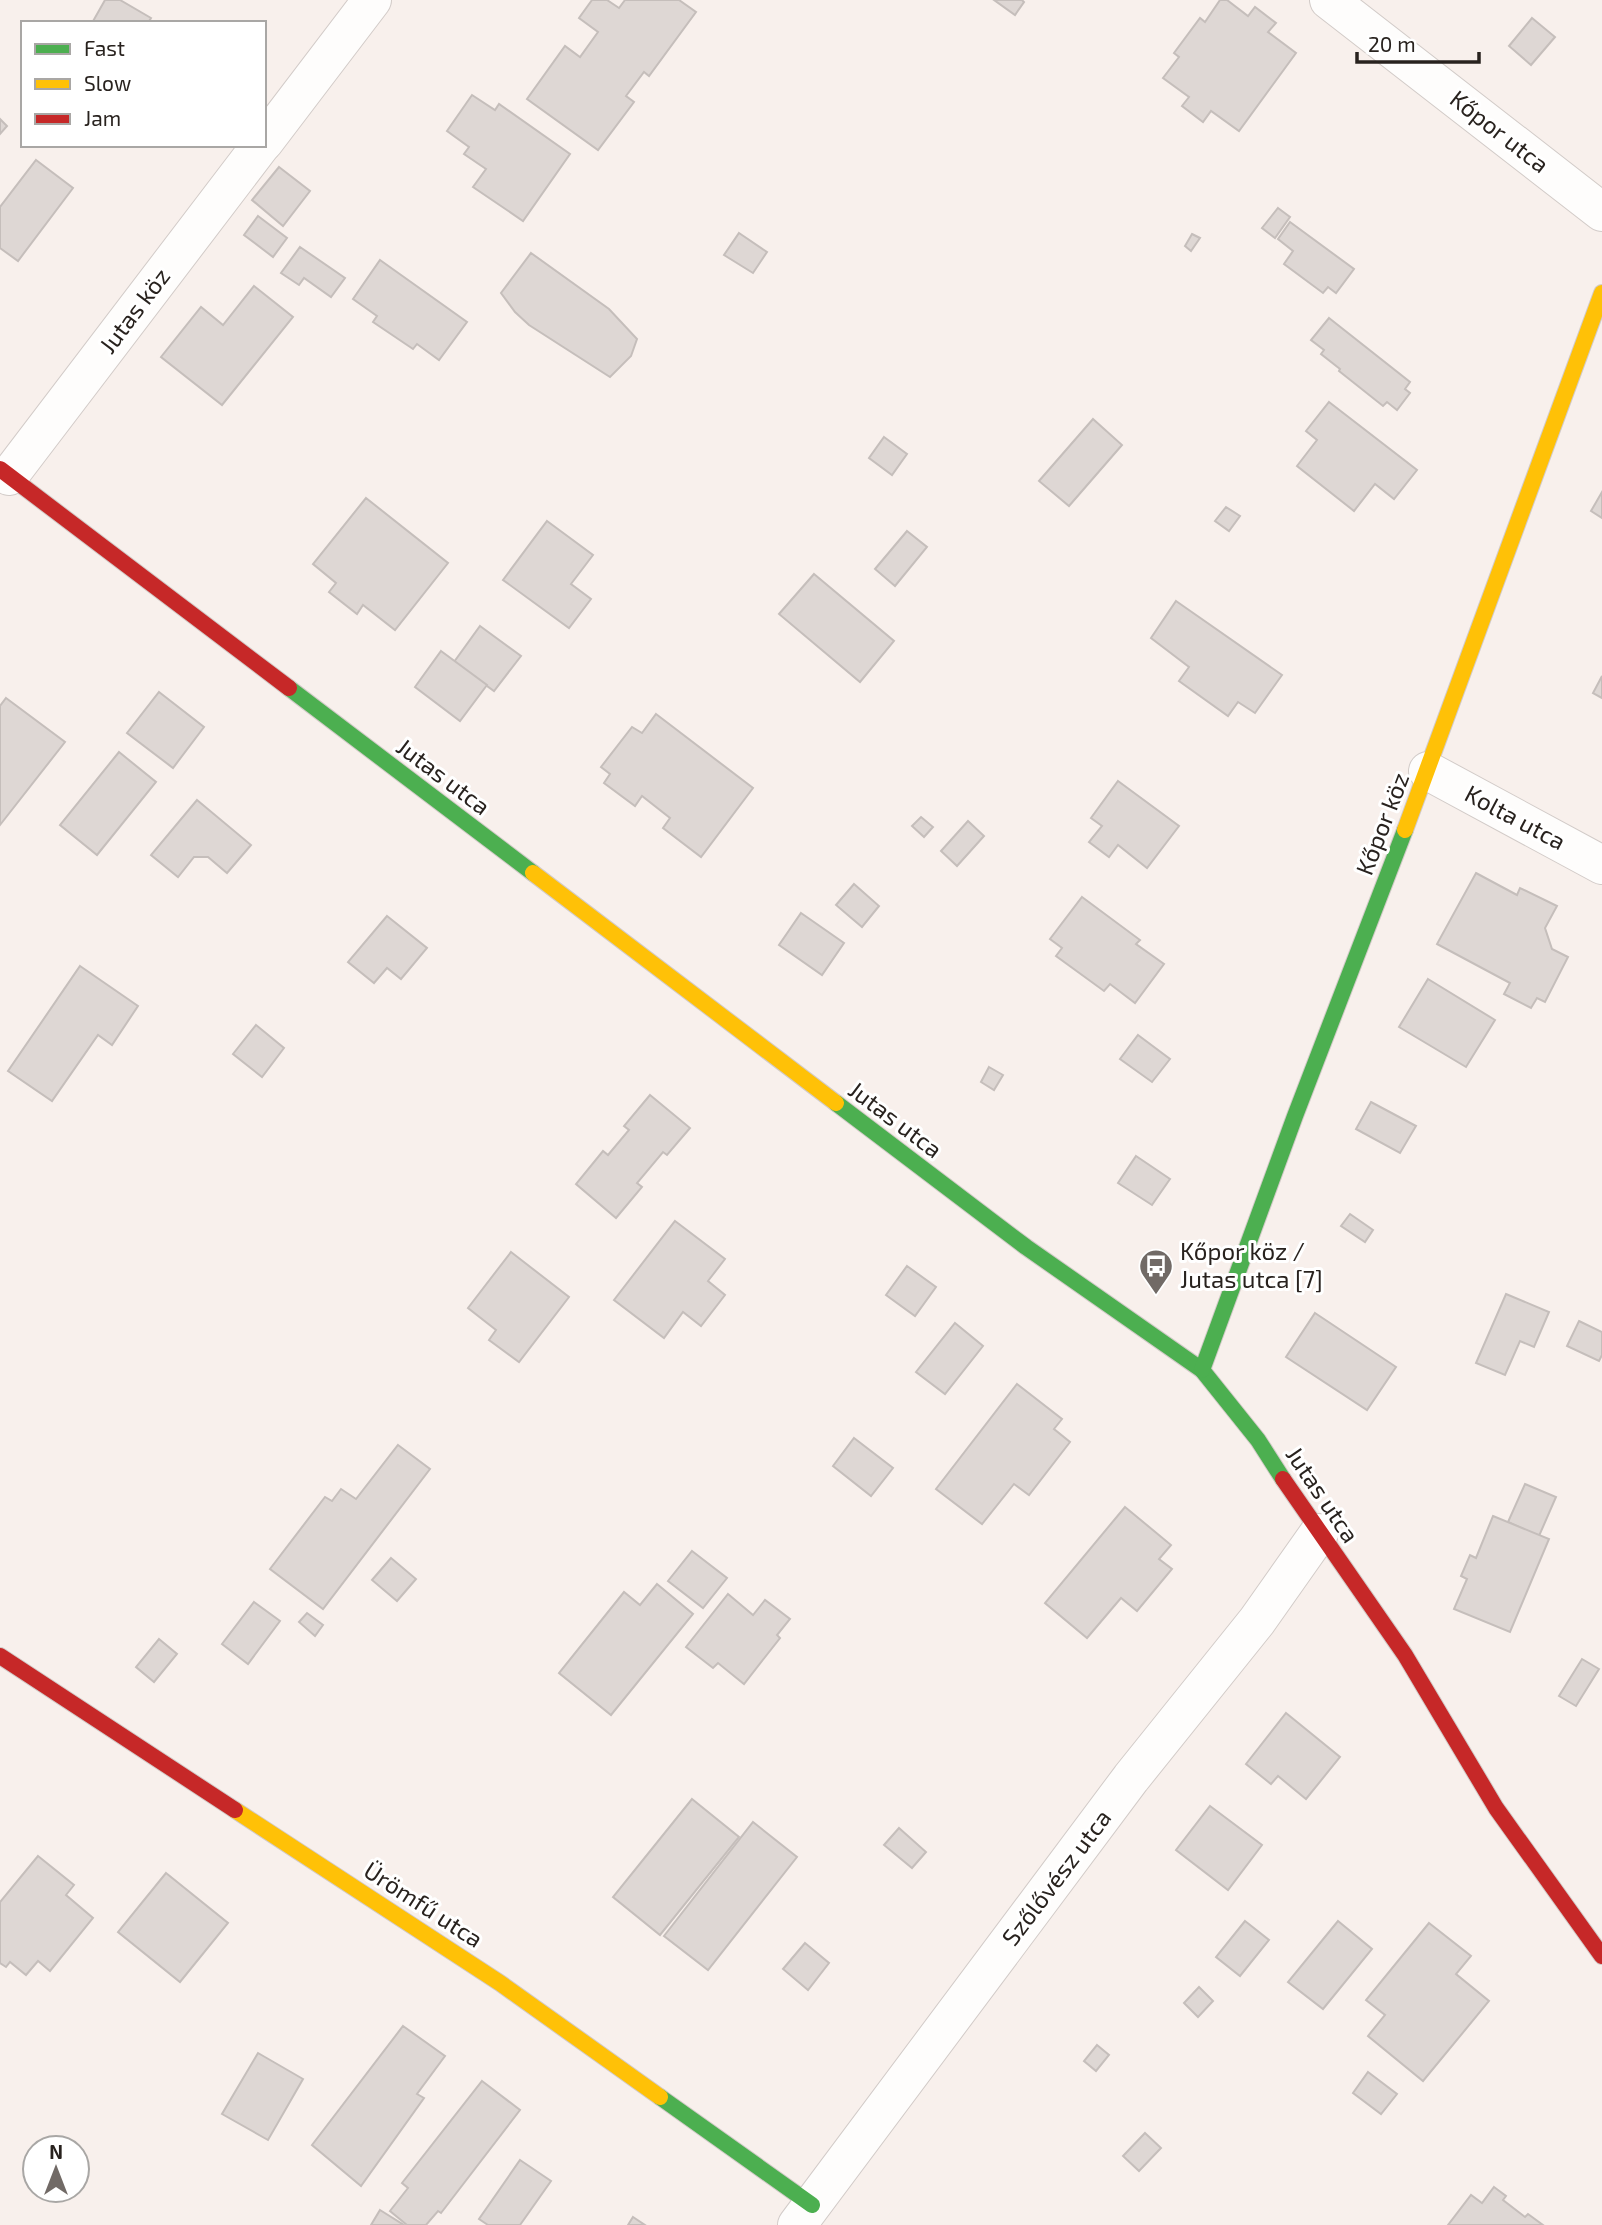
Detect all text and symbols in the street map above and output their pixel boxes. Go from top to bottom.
legend [21,21,266,147]
scale bar [1357,21,1480,65]
text: 20 m [1368,31,1416,56]
text: Fast [84,35,125,60]
text: Slow [84,70,131,95]
street label: Kőpor utca [1445,83,1555,178]
text: Jam [84,105,121,130]
street label: Jutas köz [92,262,175,359]
street label: Jutas utca [391,731,496,820]
street label: Kőpor köz [1349,768,1414,879]
street label: Kolta utca [1460,778,1571,855]
street label: Jutas utca [843,1074,948,1163]
place label: Kőpor köz / Jutas utca [7] [1180,1236,1323,1293]
bus stop icon: Kőpor köz / Jutas utca [7] [1137,1247,1175,1296]
street label: Jutas utca [1281,1441,1366,1548]
street label: Szőlővész utca [995,1803,1116,1951]
street label: Ürömfű utca [359,1855,489,1953]
north arrow [21,2134,91,2204]
text: N [49,2140,63,2163]

